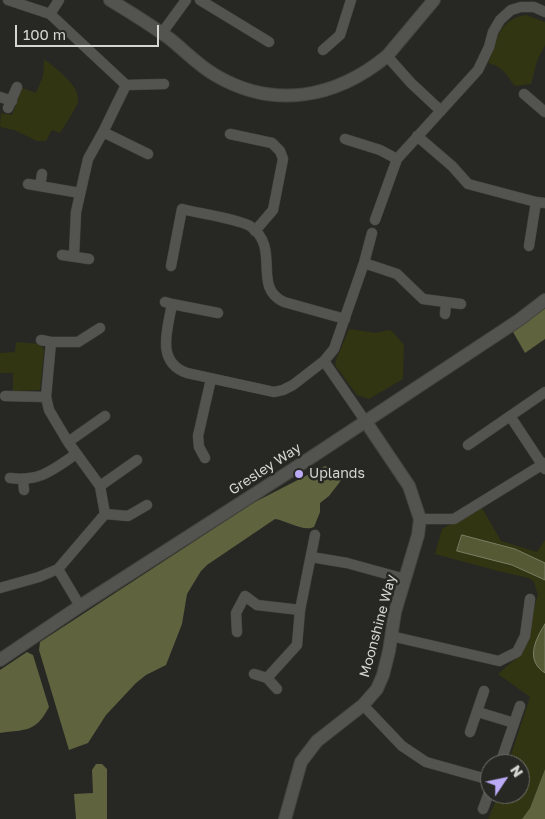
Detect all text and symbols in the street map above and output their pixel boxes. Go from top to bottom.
scale bar [18,15,161,47]
text: 100 m [23,25,66,43]
street label: Gresley Way [226,439,304,499]
place label: Uplands [309,466,365,482]
marker: Uplands [293,468,305,480]
street label: Moonshine Way [356,573,400,679]
north arrow [480,754,530,804]
text: N [507,762,527,780]

